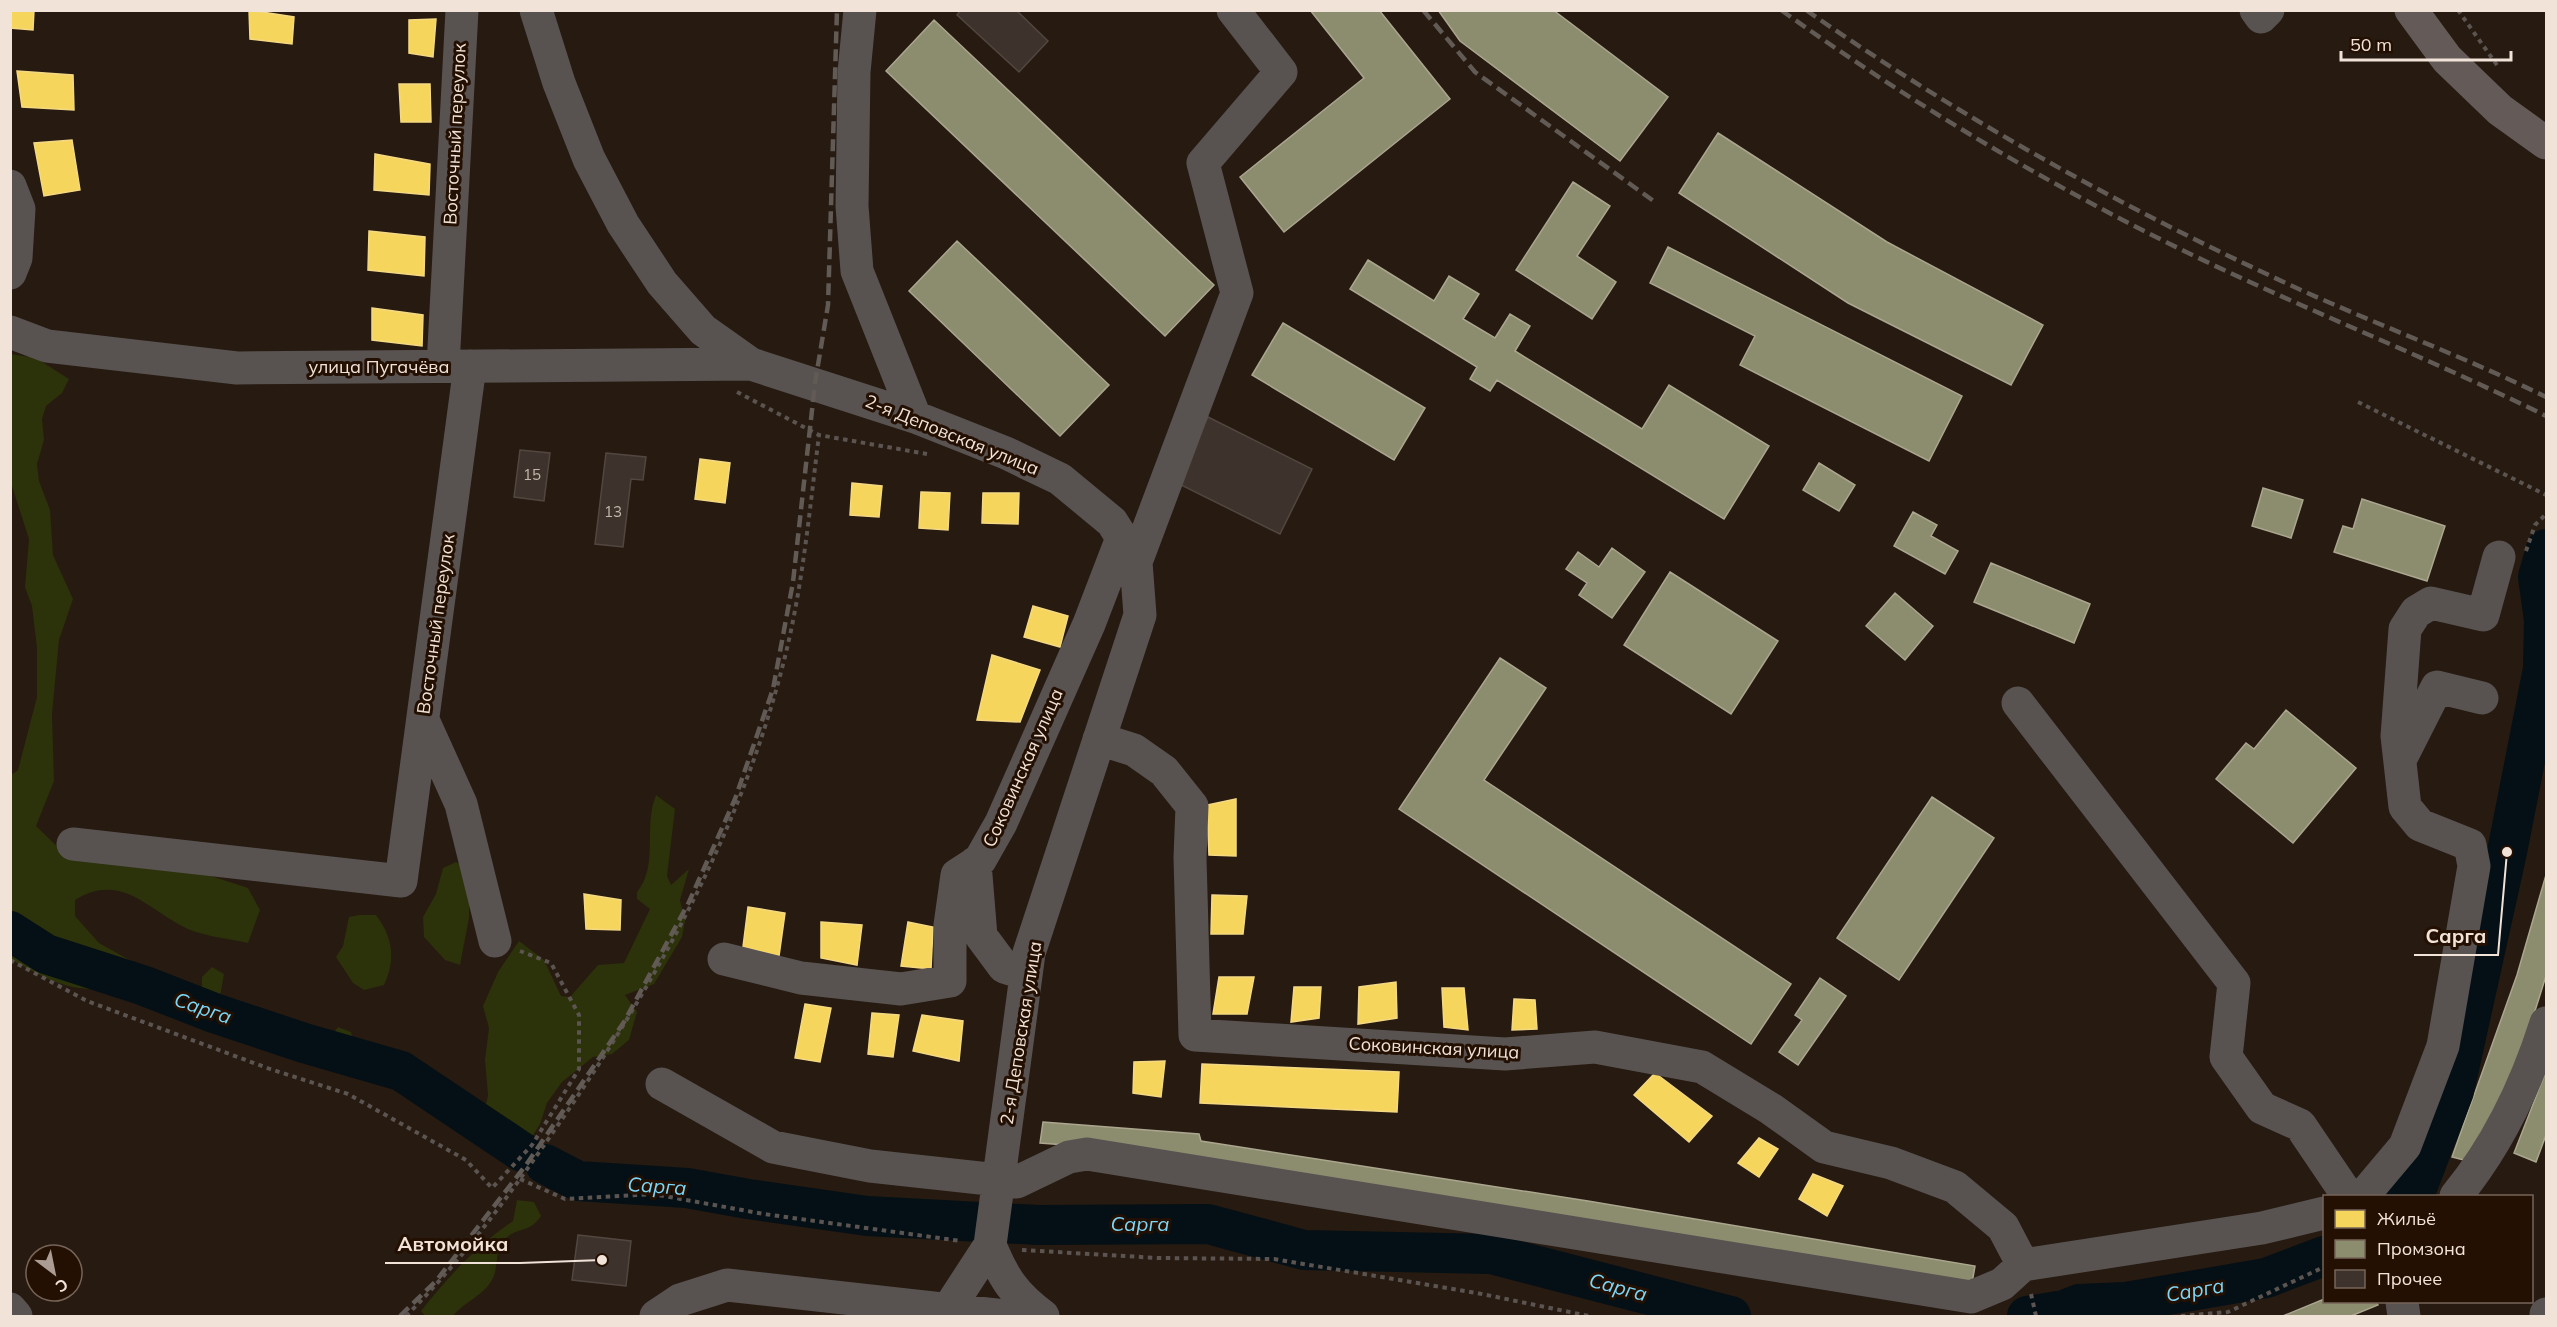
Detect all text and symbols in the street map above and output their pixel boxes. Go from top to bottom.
scale bar [2341,24,2510,62]
text: 50 m [2350,33,2392,56]
street label: Восточный переулок [438,42,471,225]
street label: улица Пугачёва [309,355,449,378]
street label: 2-я Деповская улица [862,389,1042,480]
house number: 15 [523,465,541,484]
house number: 13 [604,502,622,521]
street label: Восточный переулок [411,532,460,715]
street label: Соковинская улица [977,685,1068,851]
callout: Сарга [2414,917,2498,955]
text: Сарга [2426,923,2486,948]
street label: 2-я Деповская улица [995,940,1046,1126]
water label: Сарга [171,986,235,1029]
street label: Соковинская улица [1348,1032,1520,1063]
water label: Сарга [627,1171,687,1200]
legend [2323,1195,2533,1303]
text: Жильё [2377,1207,2436,1230]
water label: Сарга [1111,1211,1169,1236]
callout: Автомойка [385,1225,520,1263]
text: Автомойка [398,1231,508,1256]
text: Промзона [2377,1237,2466,1260]
north arrow [24,1243,84,1303]
water label: Сарга [1586,1267,1650,1306]
text: Прочее [2377,1267,2442,1290]
water label: Сарга [2164,1272,2226,1307]
text: С [52,1274,72,1297]

